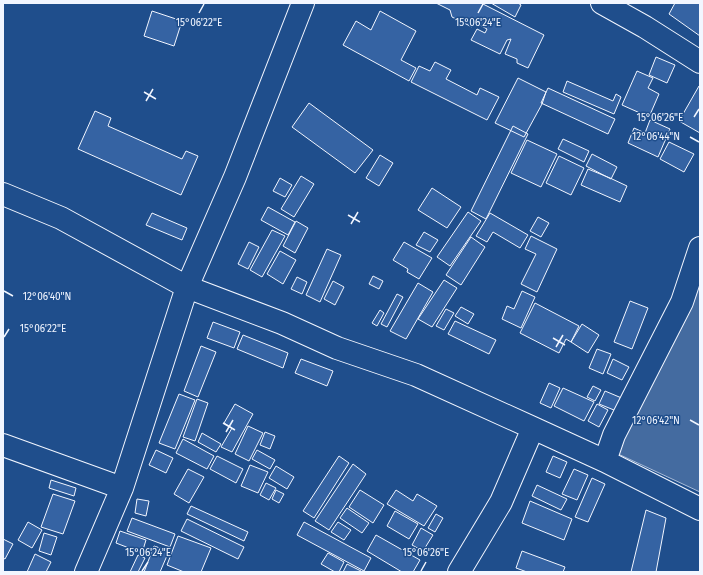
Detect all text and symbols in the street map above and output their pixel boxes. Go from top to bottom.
text: 15°06'22"E [176,17,222,29]
text: 15°06'24"E [455,17,501,29]
text: 15°06'26"E [637,112,683,124]
text: 12°06'44"N [632,131,680,143]
text: 12°06'40"N [23,291,71,303]
text: 15°06'22"E [20,323,66,335]
text: 12°06'42"N [632,415,680,427]
text: 15°06'24"E [125,547,171,559]
text: 15°06'26"E [403,547,449,559]

